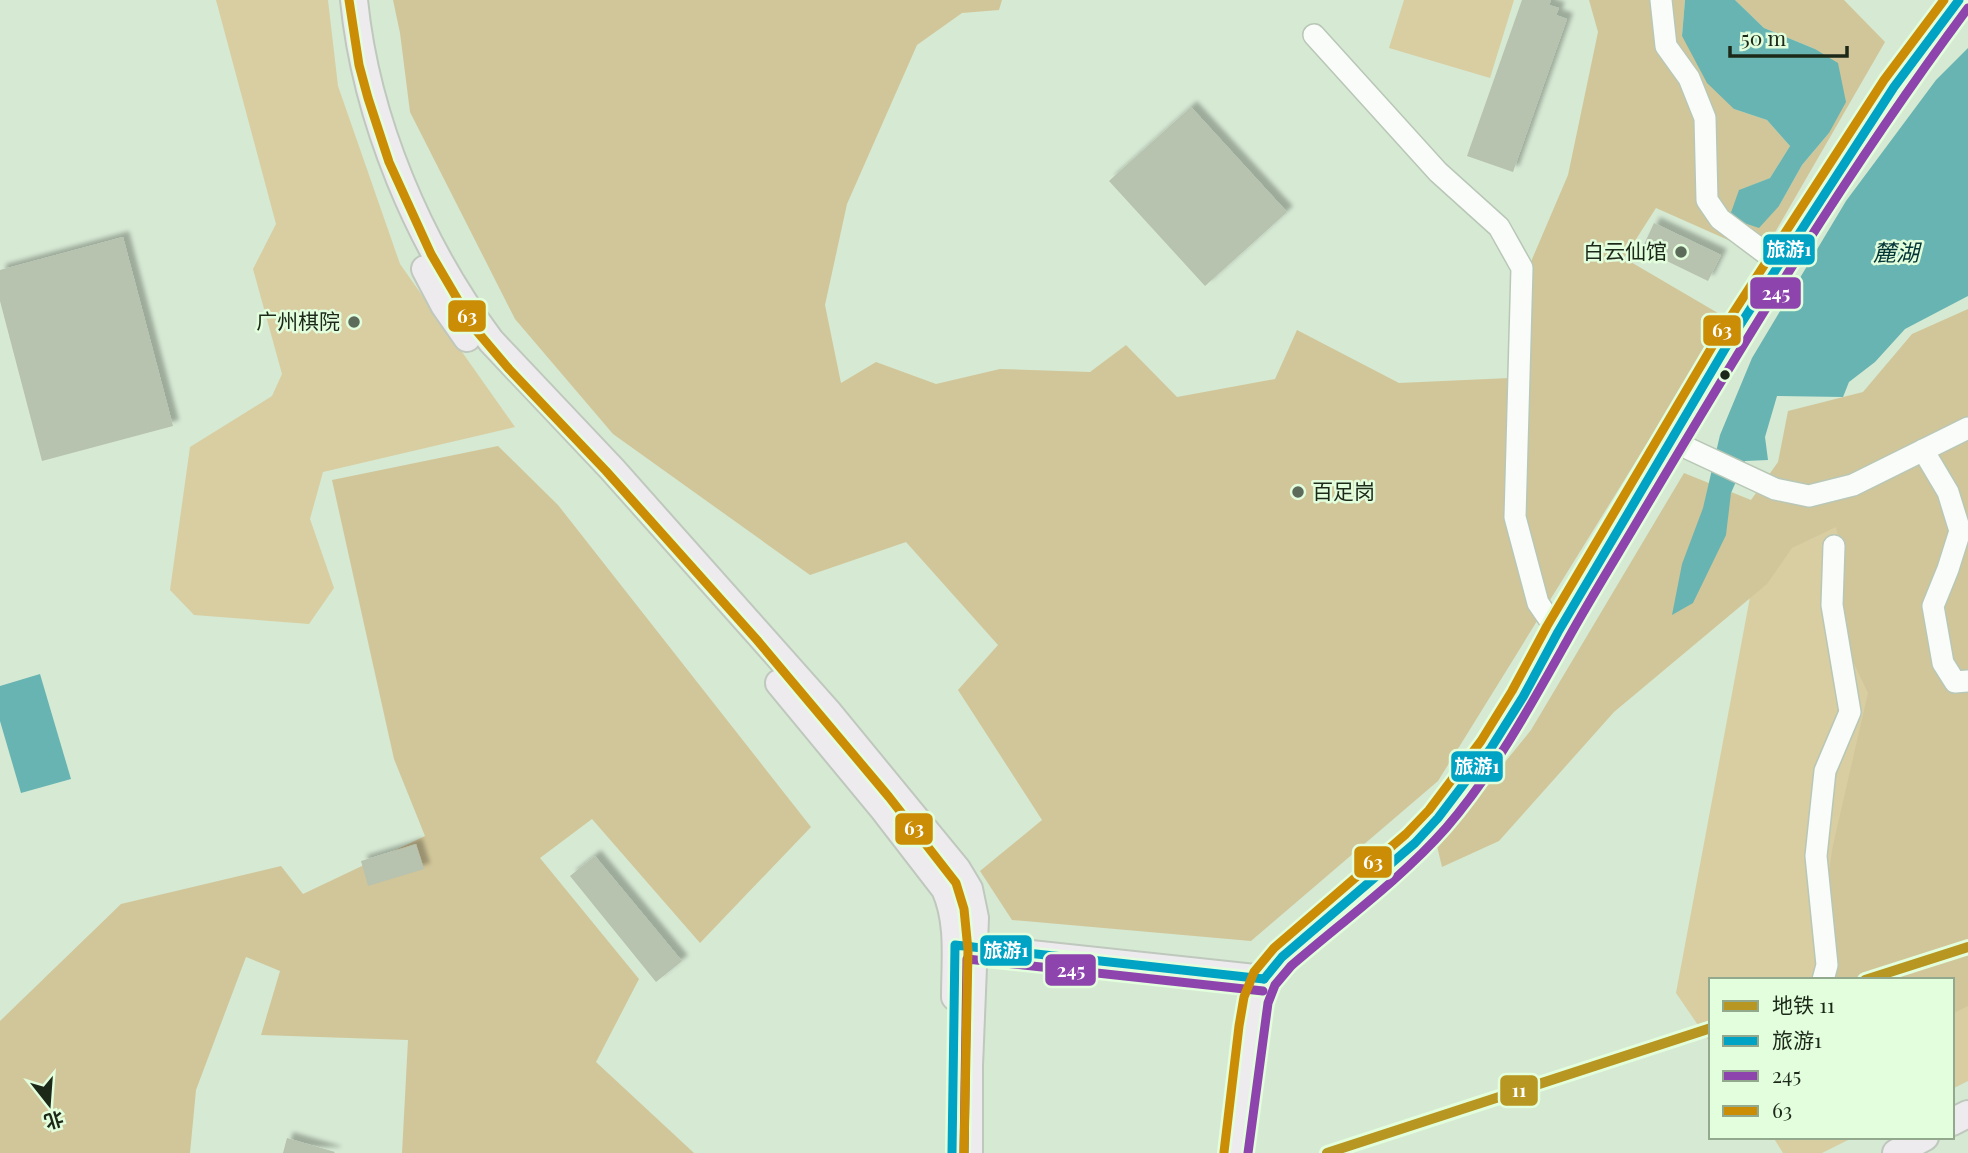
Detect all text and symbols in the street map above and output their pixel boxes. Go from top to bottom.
scale bar [1730,14,1847,58]
text: 50 m [1741,23,1787,51]
line badge: 旅游1 [1762,233,1816,266]
text: 旅游1 [1766,235,1812,261]
place label: 白云仙馆 [1583,236,1667,264]
water label: 麓湖 [1873,236,1922,267]
marker: 白云仙馆 [1673,244,1689,260]
line badge: 245 [1749,276,1802,310]
text: 245 [1762,279,1791,305]
line badge: 63 [447,299,487,333]
text: 63 [457,302,477,328]
place label: 广州棋院 [256,306,340,334]
marker: 广州棋院 [346,314,362,330]
line badge: 63 [1702,314,1742,347]
text: 63 [1712,316,1732,342]
unlabelled marker [1718,368,1732,382]
place label: 百足岗 [1312,476,1375,504]
marker: 百足岗 [1290,484,1306,500]
line badge: 旅游1 [1450,750,1504,783]
text: 旅游1 [1454,752,1500,778]
line badge: 63 [894,812,934,846]
text: 63 [904,814,924,840]
line badge: 63 [1353,845,1393,879]
text: 63 [1363,848,1383,874]
line badge: 旅游1 [979,934,1033,967]
text: 旅游1 [983,936,1029,962]
line badge: 245 [1044,953,1097,987]
text: 245 [1057,956,1086,982]
legend [1709,978,1954,1139]
text: 地铁 11 [1772,990,1835,1018]
text: 旅游1 [1772,1025,1822,1053]
text: 245 [1772,1060,1801,1088]
north arrow [14,1069,84,1139]
line badge: 11 [1499,1074,1539,1107]
text: 11 [1512,1076,1526,1102]
text: 63 [1772,1095,1792,1123]
text: 北 [41,1106,67,1136]

